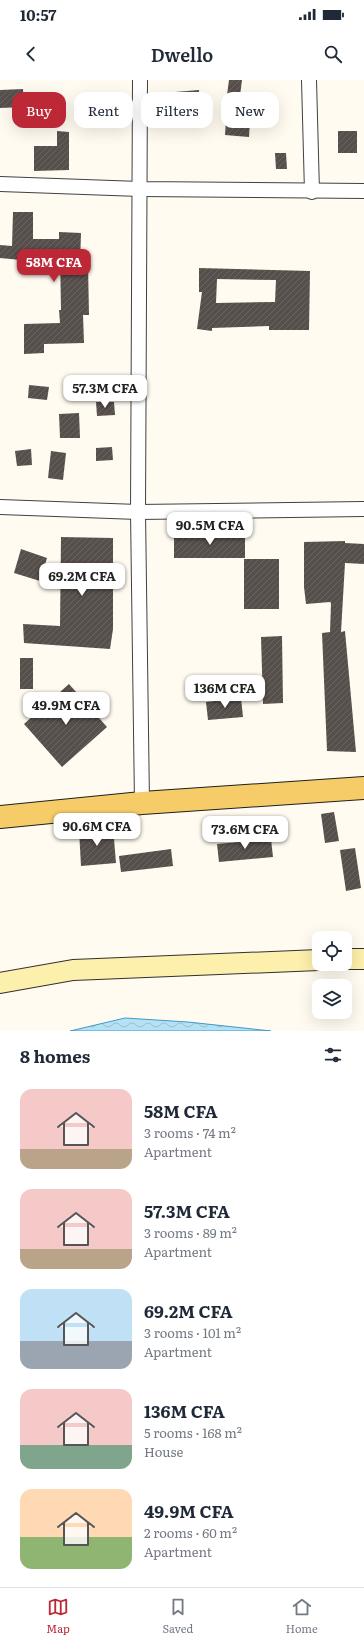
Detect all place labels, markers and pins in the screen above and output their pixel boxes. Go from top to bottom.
pin: 58M CFA [17,249,91,283]
pin: 57.3M CFA [59,375,151,409]
pin: 90.5M CFA [164,512,256,546]
pin: 69.2M CFA [36,563,128,597]
pin: 136M CFA [184,675,266,709]
pin: 49.9M CFA [20,692,112,726]
pin: 90.6M CFA [51,813,143,847]
pin: 73.6M CFA [199,816,291,850]

